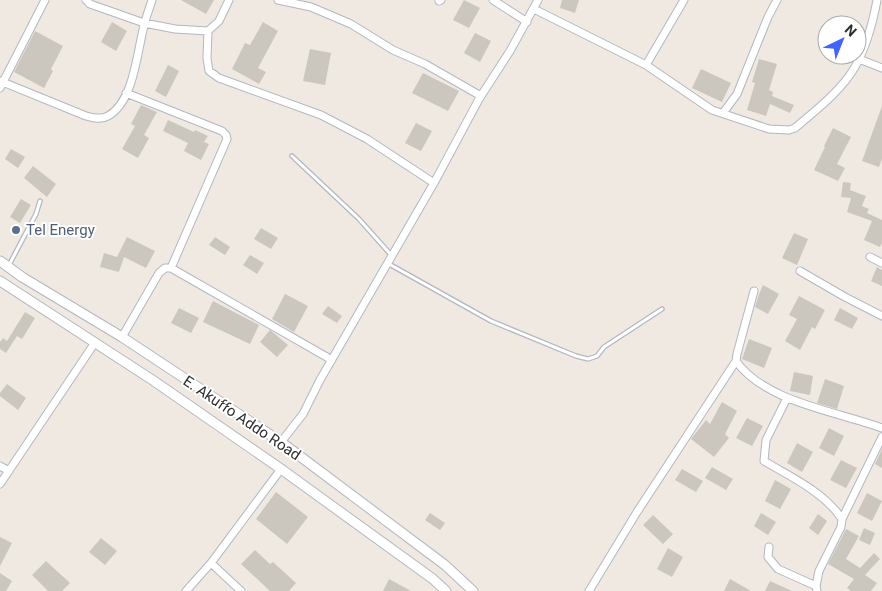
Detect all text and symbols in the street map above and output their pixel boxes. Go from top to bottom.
north arrow [817,15,867,65]
text: N [842,21,860,40]
place label: Tel Energy [26,221,95,239]
marker: Tel Energy [10,224,22,236]
street label: E. Akuffo Addo Road [180,372,304,464]

